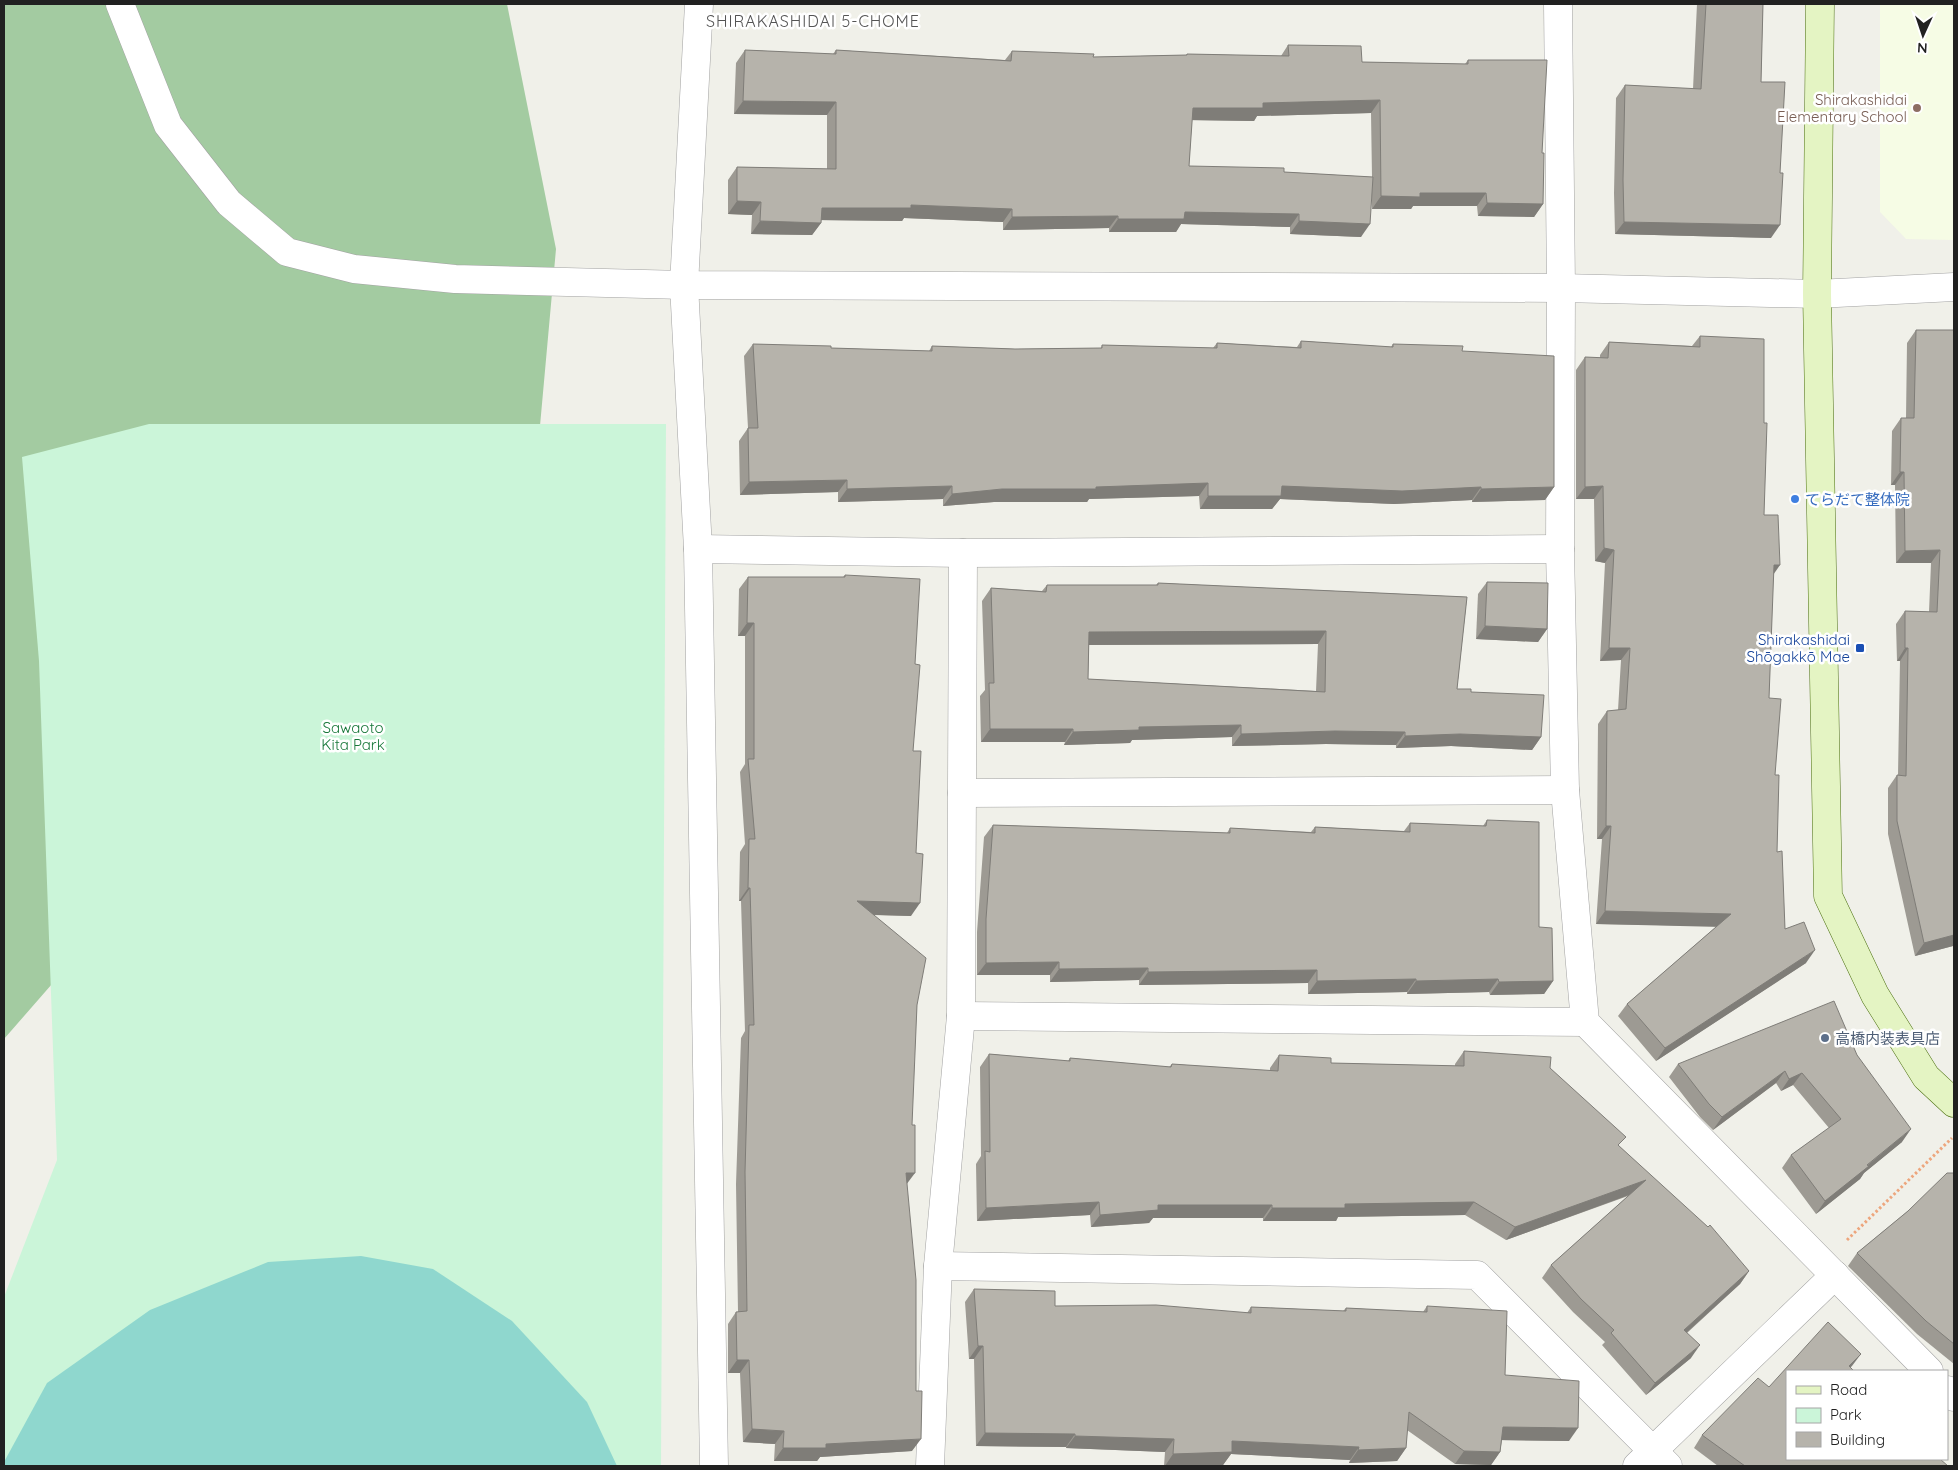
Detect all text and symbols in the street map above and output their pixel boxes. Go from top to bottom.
north arrow [1898,10,1948,60]
district label: SHIRAKASHIDAI 5-CHOME [706,11,920,31]
text: N [1917,39,1928,57]
place label: Shirakashidai Elementary School [1777,90,1907,126]
marker: Shirakashidai Elementary School [1911,102,1923,114]
place label: てらだて整体院 [1805,490,1910,509]
marker: てらだて整体院 [1789,493,1801,505]
place label: Shirakashidai Shōgakkō Mae [1747,630,1850,666]
marker: Shirakashidai Shōgakkō Mae [1854,642,1866,654]
park label: Sawaoto Kita Park [321,718,385,754]
place label: 高橋内装表具店 [1835,1029,1940,1048]
marker: 高橋内装表具店 [1819,1032,1831,1044]
legend [1786,1370,1948,1460]
text: Road [1830,1380,1867,1399]
text: Park [1830,1405,1862,1424]
text: Building [1830,1430,1885,1449]

